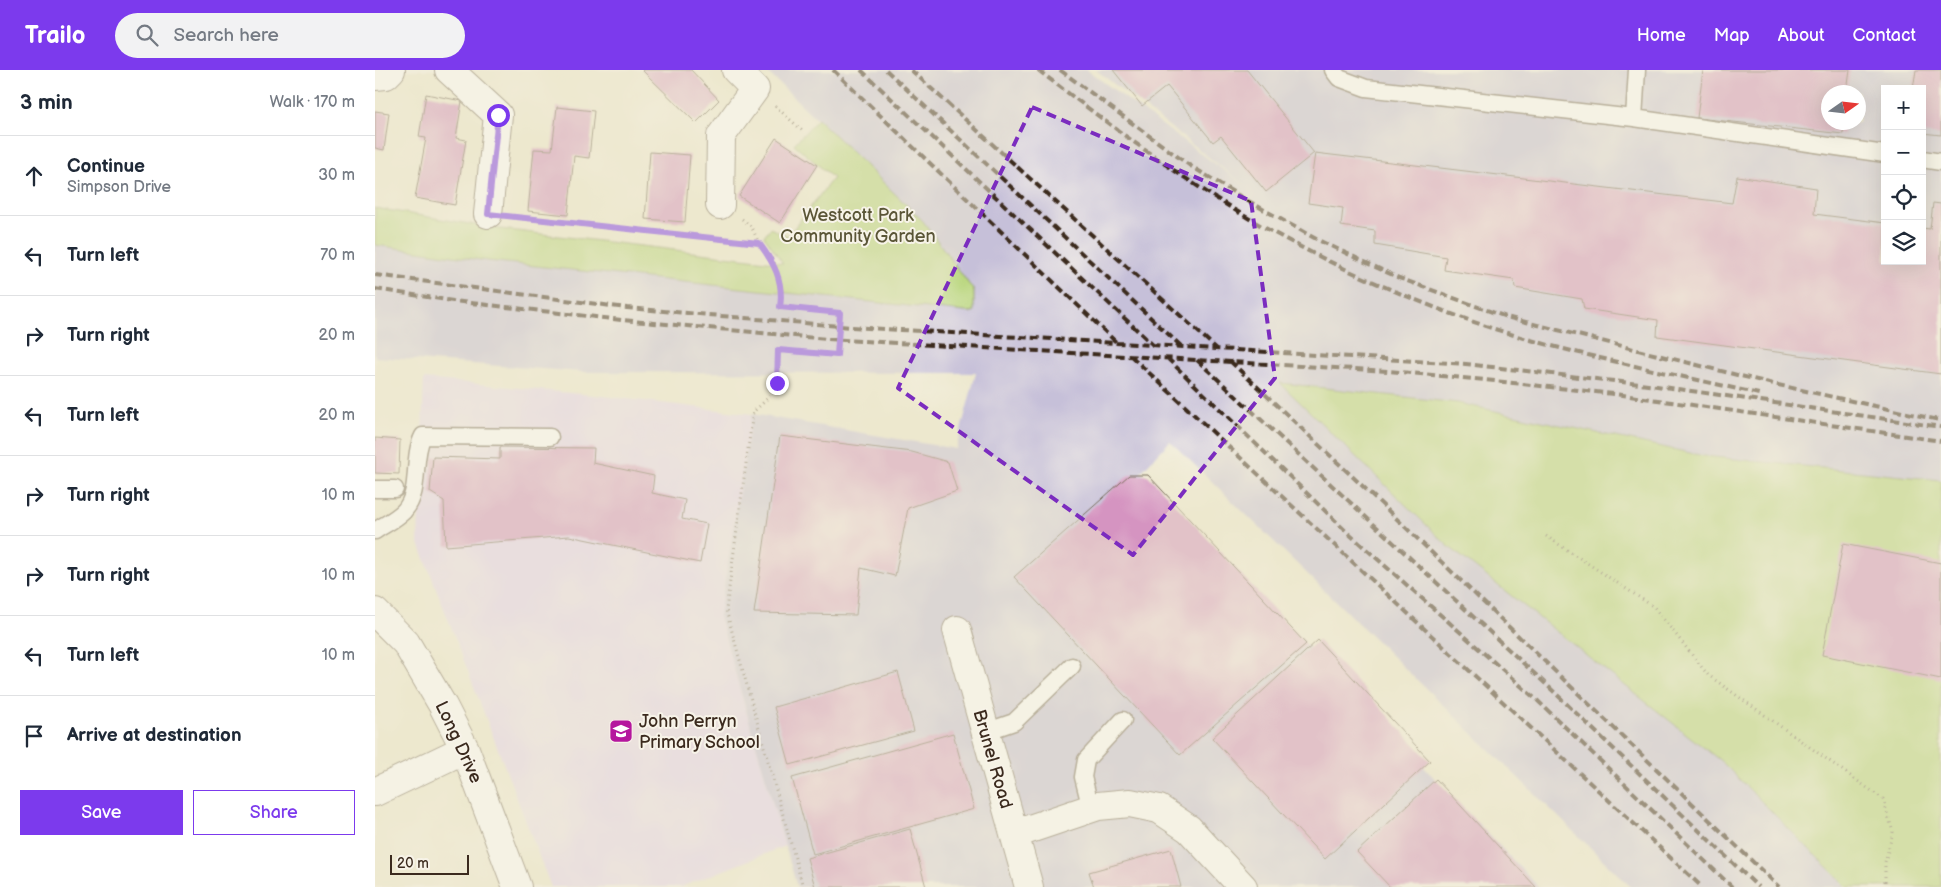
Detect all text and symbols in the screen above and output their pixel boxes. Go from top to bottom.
search box [115,13,465,58]
text: Trailo [25,21,85,50]
icon: search [133,21,161,49]
text: Search here [173,24,279,47]
text: Home [1637,25,1686,46]
text: Map [1714,25,1750,46]
text: About [1778,25,1825,46]
text: Contact [1853,25,1916,46]
north arrow [1821,85,1866,130]
map controls [1881,85,1926,265]
button: + [1881,85,1926,130]
text: 3 min [20,90,73,115]
text: Walk · 170 m [269,93,355,112]
route start [487,104,510,127]
button: − [1881,130,1926,175]
text: Continue [67,155,145,178]
icon: ahead [20,162,48,190]
text: 30 m [318,166,355,185]
button: locate [1881,175,1926,220]
text: Simpson Drive [67,178,171,197]
park label: Westcott Park Community Garden [780,205,936,247]
button: layers [1881,220,1926,265]
icon: left [20,242,48,270]
text: Turn left [67,244,139,267]
text: 70 m [320,246,355,265]
icon: right [20,322,48,350]
text: Turn right [67,324,150,347]
text: 20 m [319,326,355,345]
route end [766,372,789,395]
icon: left [20,402,48,430]
text: Turn left [67,404,139,427]
text: 20 m [319,406,355,425]
icon: right [20,482,48,510]
text: Turn right [67,484,150,507]
text: 10 m [322,486,355,505]
icon: right [20,562,48,590]
text: Turn right [67,564,150,587]
text: 10 m [322,566,355,585]
icon: left [20,642,48,670]
text: Turn left [67,644,139,667]
text: 10 m [322,646,355,665]
street label: Long Drive [430,698,487,787]
street label: Brunel Road [968,707,1017,811]
place label: John Perryn Primary School [639,711,760,753]
school or university icon: John Perryn Primary School [608,718,634,744]
icon: arrive [20,722,48,750]
text: Arrive at destination [67,724,242,747]
button: Save [20,790,183,835]
button: Share [193,790,355,835]
scale bar [390,852,469,875]
text: 20 m [397,855,429,872]

